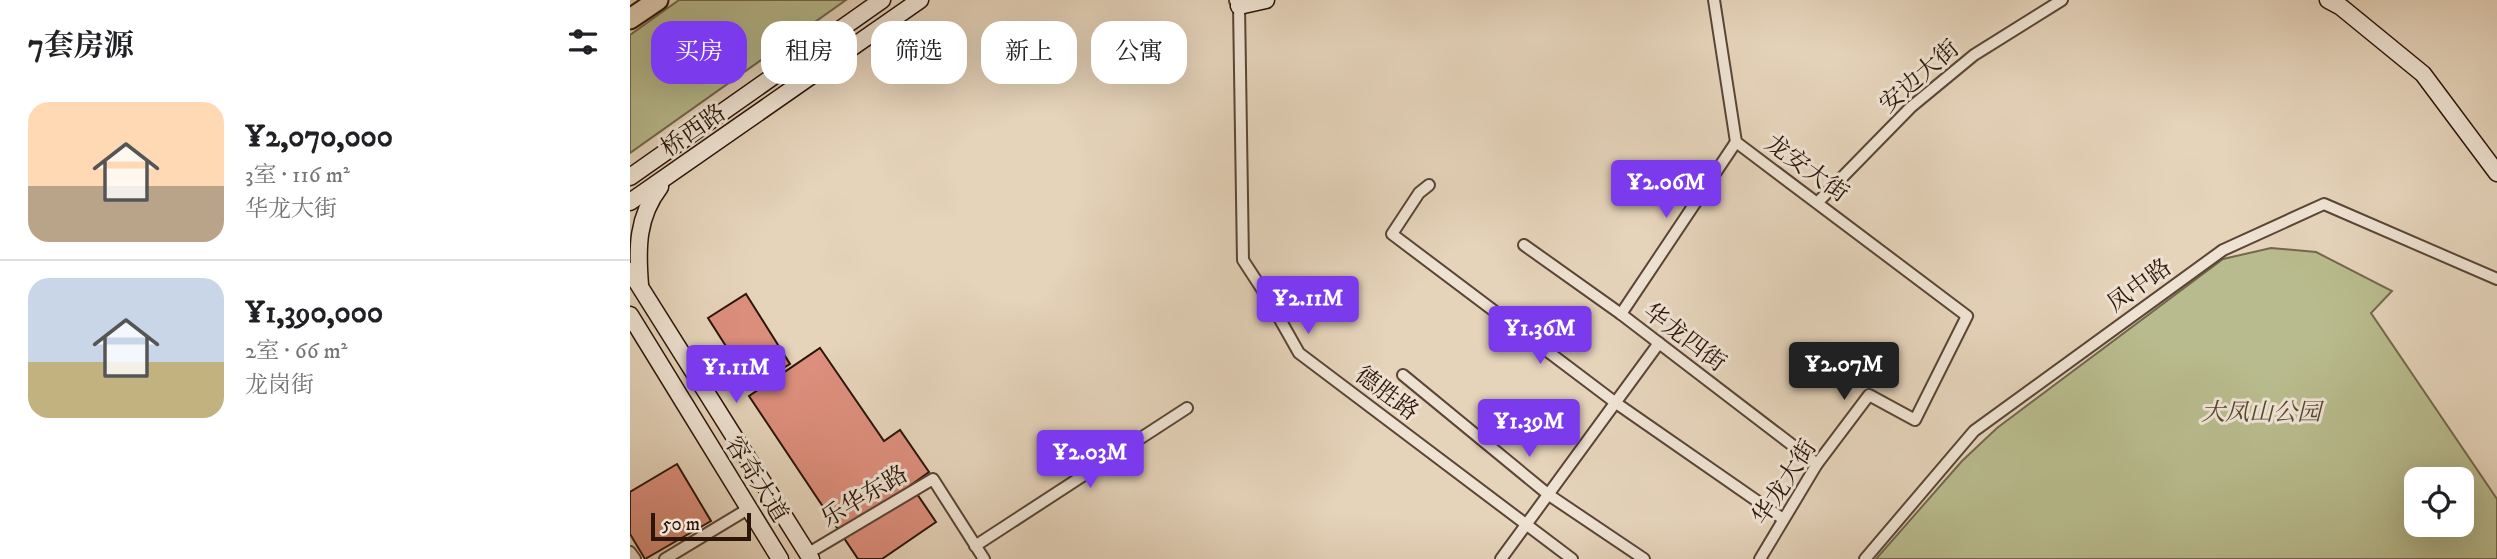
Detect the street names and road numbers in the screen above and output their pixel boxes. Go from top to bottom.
street label: 安边大街 [1874,34,1966,120]
street label: 桥西路 [655,98,732,164]
street label: 龙安大街 [1759,128,1854,209]
street label: 凤中路 [2102,253,2178,319]
street label: 华龙四街 [1637,297,1732,379]
street label: 德胜路 [1349,360,1424,427]
street label: 容奇大道 [718,431,794,528]
street label: 华龙大街 [1746,434,1824,531]
street label: 乐华东路 [816,459,913,534]

